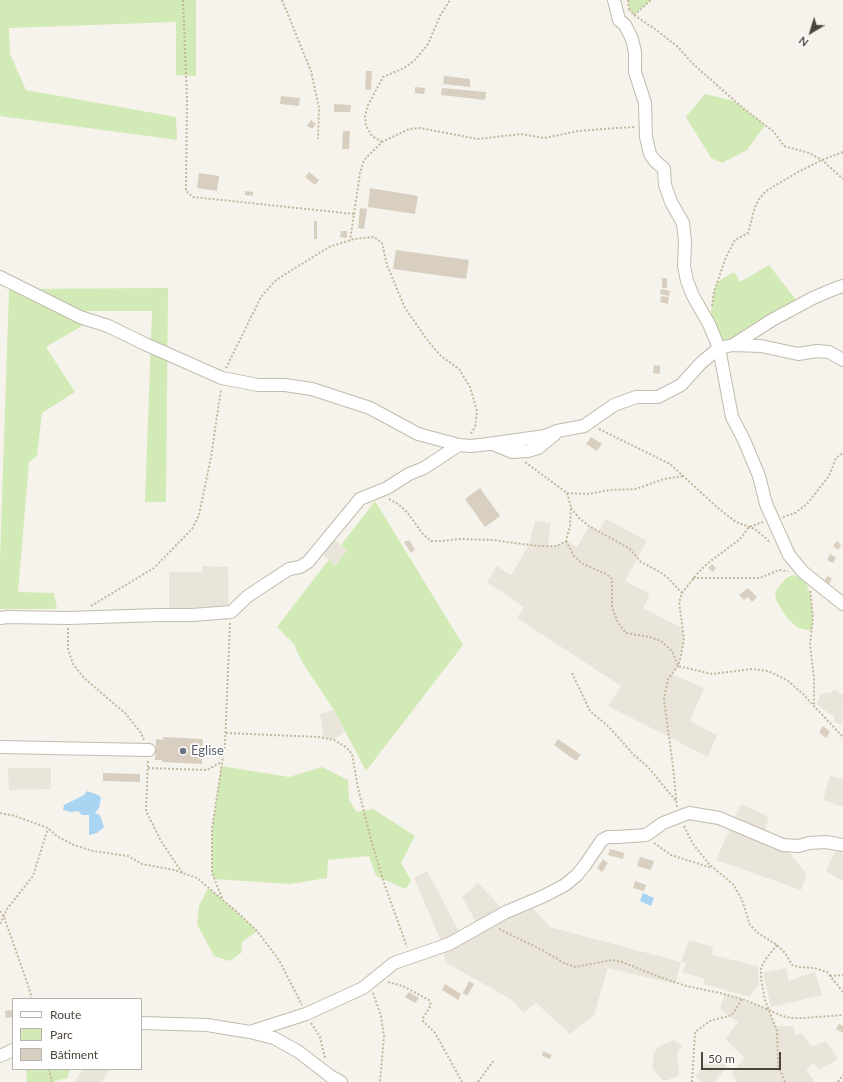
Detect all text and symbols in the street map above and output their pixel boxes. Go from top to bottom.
north arrow [791,12,831,52]
text: N [796,34,811,50]
place label: Eglise [191,743,224,759]
marker: Eglise [178,746,188,756]
legend [12,998,142,1070]
text: Route [50,1007,81,1022]
text: Parc [50,1027,73,1042]
scale bar [703,1044,783,1070]
text: Bâtiment [50,1047,98,1062]
text: 50 m [708,1051,735,1066]

